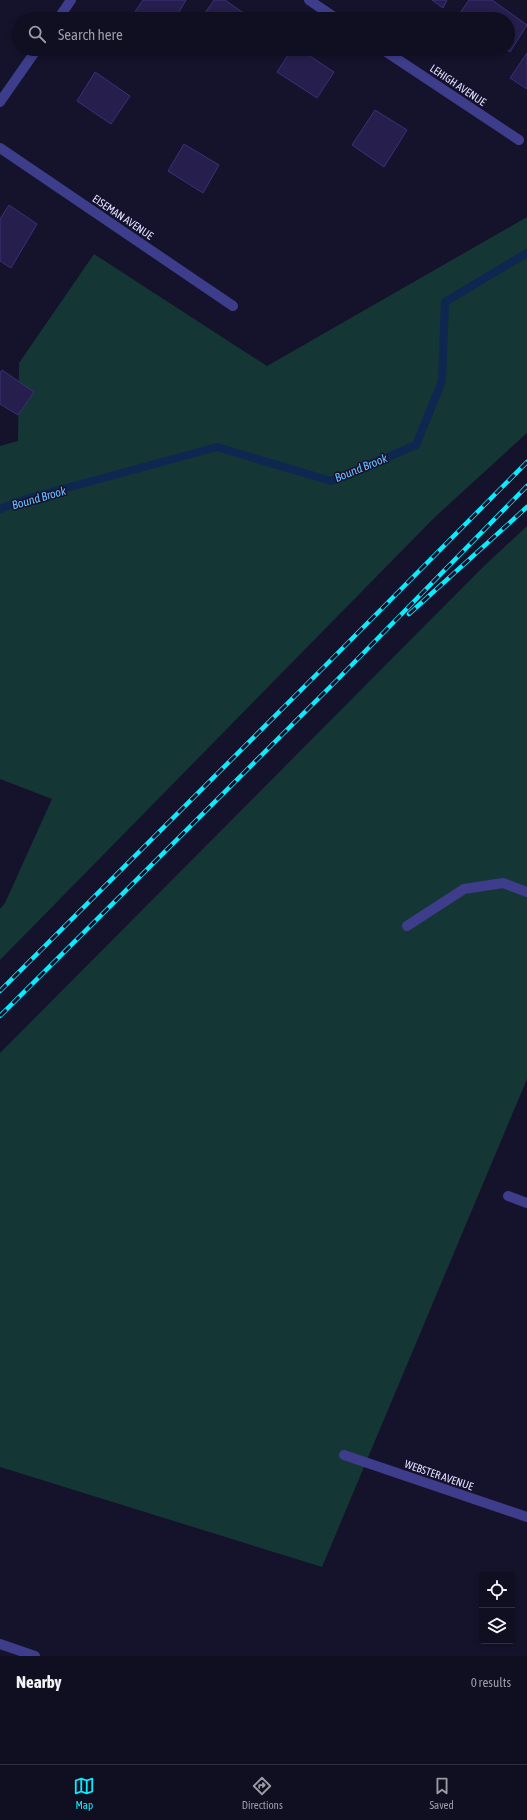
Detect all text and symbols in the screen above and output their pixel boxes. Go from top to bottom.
search box [12,12,515,56]
icon: search [26,23,48,45]
text: Search here [58,26,123,43]
street label: LEHIGH AVENUE [428,62,488,108]
street label: EISEMAN AVENUE [90,192,156,242]
water label: Bound Brook [333,451,390,485]
water label: Bound Brook [10,483,68,512]
street label: WEBSTER AVENUE [403,1458,475,1492]
map controls [479,1572,515,1644]
button: locate [479,1572,515,1608]
button: layers [479,1608,515,1644]
text: Nearby [16,1672,62,1692]
text: 0 results [471,1675,511,1690]
tab: Map [73,1775,95,1811]
tab: Directions [242,1775,283,1811]
tab: Saved [429,1775,454,1811]

